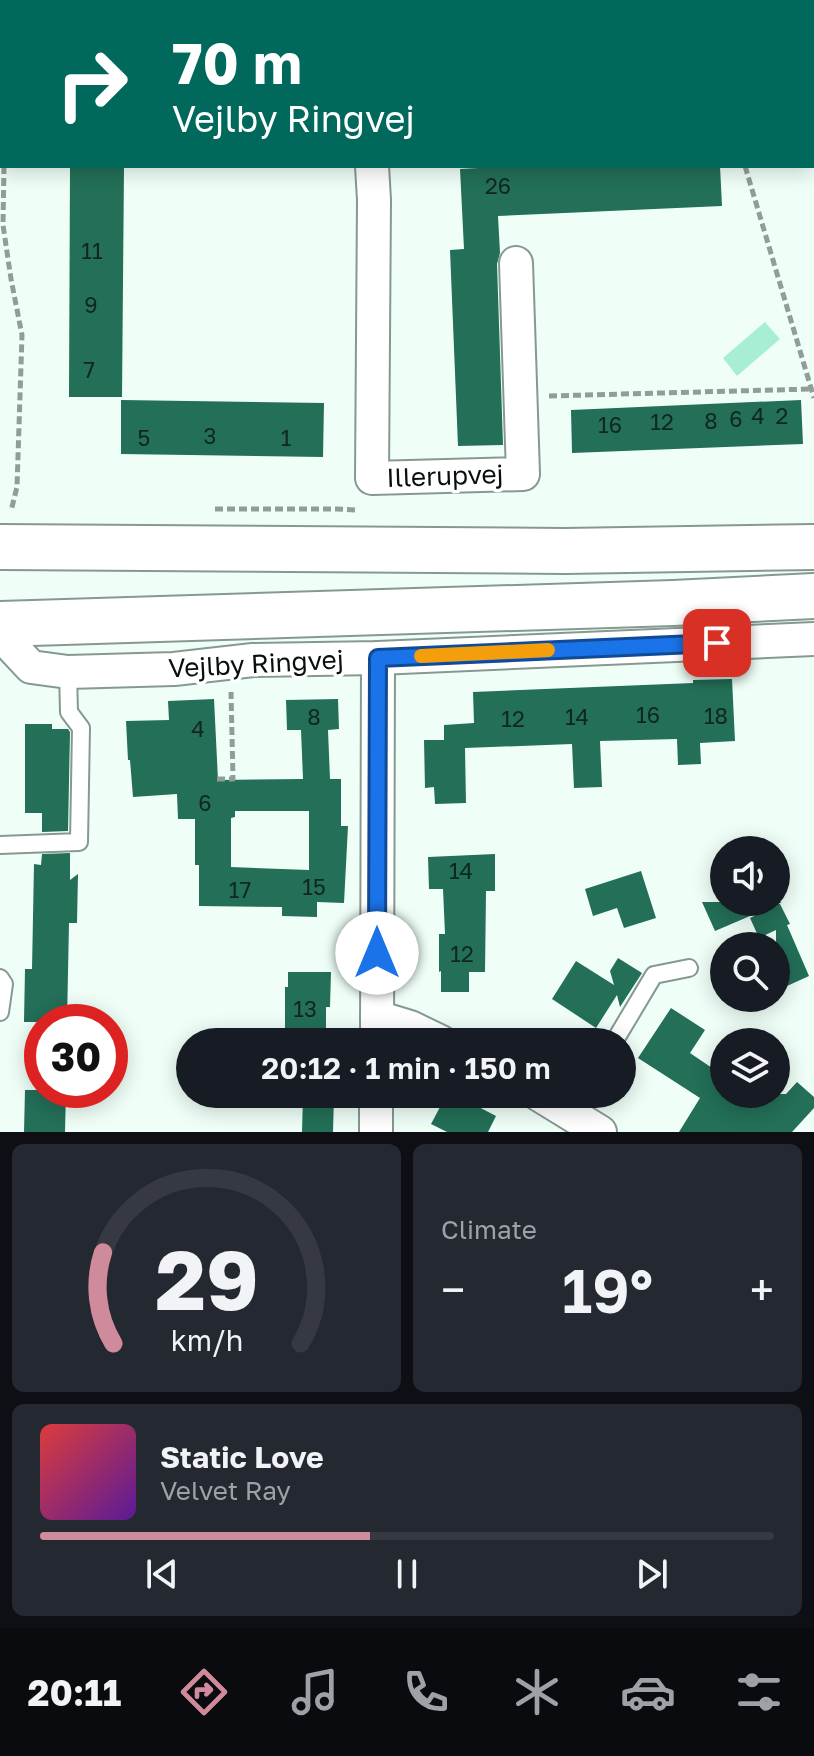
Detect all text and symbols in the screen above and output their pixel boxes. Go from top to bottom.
text: 70 m [172,29,302,96]
icon: right [40,32,144,136]
text: Vejlby Ringvej [172,97,415,140]
house number: 26 [485,172,511,199]
house number: 11 [81,237,103,264]
house number: 9 [84,291,98,318]
house number: 7 [83,356,95,383]
house number: 4 [751,402,765,429]
house number: 2 [776,402,788,429]
house number: 6 [729,405,743,432]
house number: 8 [704,407,718,434]
house number: 12 [650,408,674,435]
house number: 16 [598,411,622,438]
house number: 3 [204,422,216,449]
house number: 5 [138,424,150,451]
house number: 1 [281,424,292,451]
street label: Illerupvej [386,458,504,493]
pin [683,609,751,677]
icon: arrive [695,621,739,665]
street label: Vejlby Ringvej [168,643,344,684]
house number: 16 [636,701,660,728]
house number: 18 [704,702,728,729]
house number: 8 [307,703,321,730]
house number: 14 [565,703,589,730]
house number: 12 [501,705,525,732]
house number: 4 [191,715,205,742]
house number: 6 [198,789,212,816]
map controls [710,836,790,1108]
button: sound [710,836,790,916]
house number: 14 [449,857,473,884]
house number: 15 [302,873,326,900]
house number: 17 [229,876,251,903]
position arrow [335,911,419,995]
button: search [710,932,790,1012]
house number: 12 [450,940,474,967]
house number: 13 [293,995,317,1022]
speed limit sign: 30 [24,1004,128,1108]
button: layers [710,1028,790,1108]
text: 20:12 · 1 min · 150 m [261,1050,551,1086]
text: Climate [441,1214,537,1245]
text: 29 [155,1228,258,1328]
text: 19° [562,1254,653,1326]
text: − [441,1263,465,1316]
text: + [750,1263,774,1316]
text: km/h [170,1323,243,1357]
text: Static Love [160,1439,324,1475]
text: Velvet Ray [160,1475,291,1506]
icon: previous [140,1552,184,1596]
icon: pause [385,1552,429,1596]
icon: next [630,1552,674,1596]
icon: directions [176,1664,232,1720]
icon: music [287,1664,343,1720]
icon: phone [398,1664,454,1720]
icon: climate [509,1664,565,1720]
icon: car [620,1664,676,1720]
icon: filters [731,1664,787,1720]
text: 20:11 [27,1671,121,1714]

